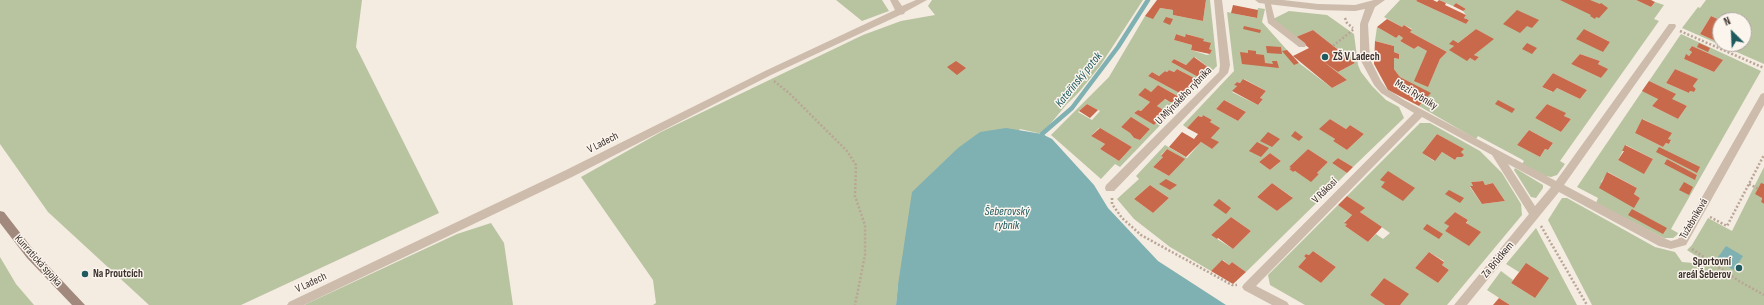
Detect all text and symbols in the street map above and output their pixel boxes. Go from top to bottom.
north arrow [1712,12,1752,52]
text: N [1722,14,1733,29]
water label: Kateřinský potok [1053,50,1105,110]
place label: ZŠ V Ladech [1333,50,1380,64]
marker: ZŠ V Ladech [1320,52,1330,62]
street label: U Mlýnského rybníka [1153,64,1215,128]
street label: Mezi Rybníky [1392,77,1440,113]
street label: V Ladech [585,130,621,156]
street label: V Rákosí [1310,176,1340,206]
street label: Tužebníková [1677,196,1711,242]
water label: Šeberovský rybník [985,205,1029,233]
street label: Kunratická spojka [11,232,65,290]
street label: Za Brůdkem [1479,239,1517,281]
place label: Sportovní areál Šeberov [1678,255,1731,281]
marker: Sportovní areál Šeberov [1734,263,1744,273]
place label: Na Proutcích [93,267,143,281]
marker: Na Proutcích [80,269,90,279]
street label: V Ladech [293,270,329,296]

